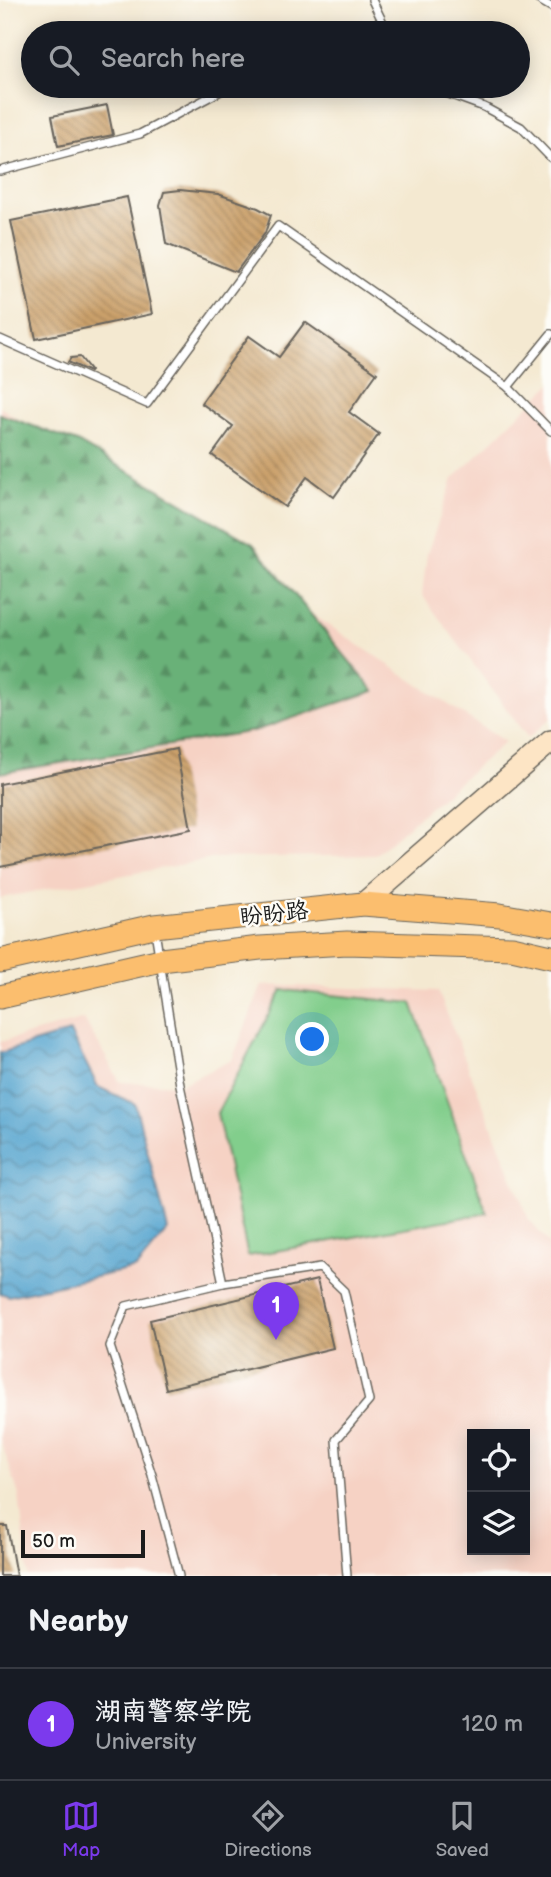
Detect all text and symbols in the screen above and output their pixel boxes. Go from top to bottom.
search box [21,21,530,98]
icon: search [45,41,83,79]
text: Search here [101,44,245,75]
street label: 盼盼路 [238,896,310,932]
your location [295,1022,329,1056]
pin: 1 [253,1282,299,1340]
map controls [467,1429,530,1555]
button: locate [467,1429,530,1492]
button: layers [467,1492,530,1555]
scale bar [21,1527,145,1559]
text: 50 m [32,1530,75,1553]
text: Nearby [28,1604,128,1640]
text: 湖南警察学院 [95,1697,251,1728]
text: 1 [46,1710,56,1738]
text: 120 m [462,1710,523,1738]
text: University [95,1728,196,1756]
tab: Map [62,1797,100,1862]
tab: Directions [224,1797,312,1862]
tab: Saved [436,1797,489,1862]

